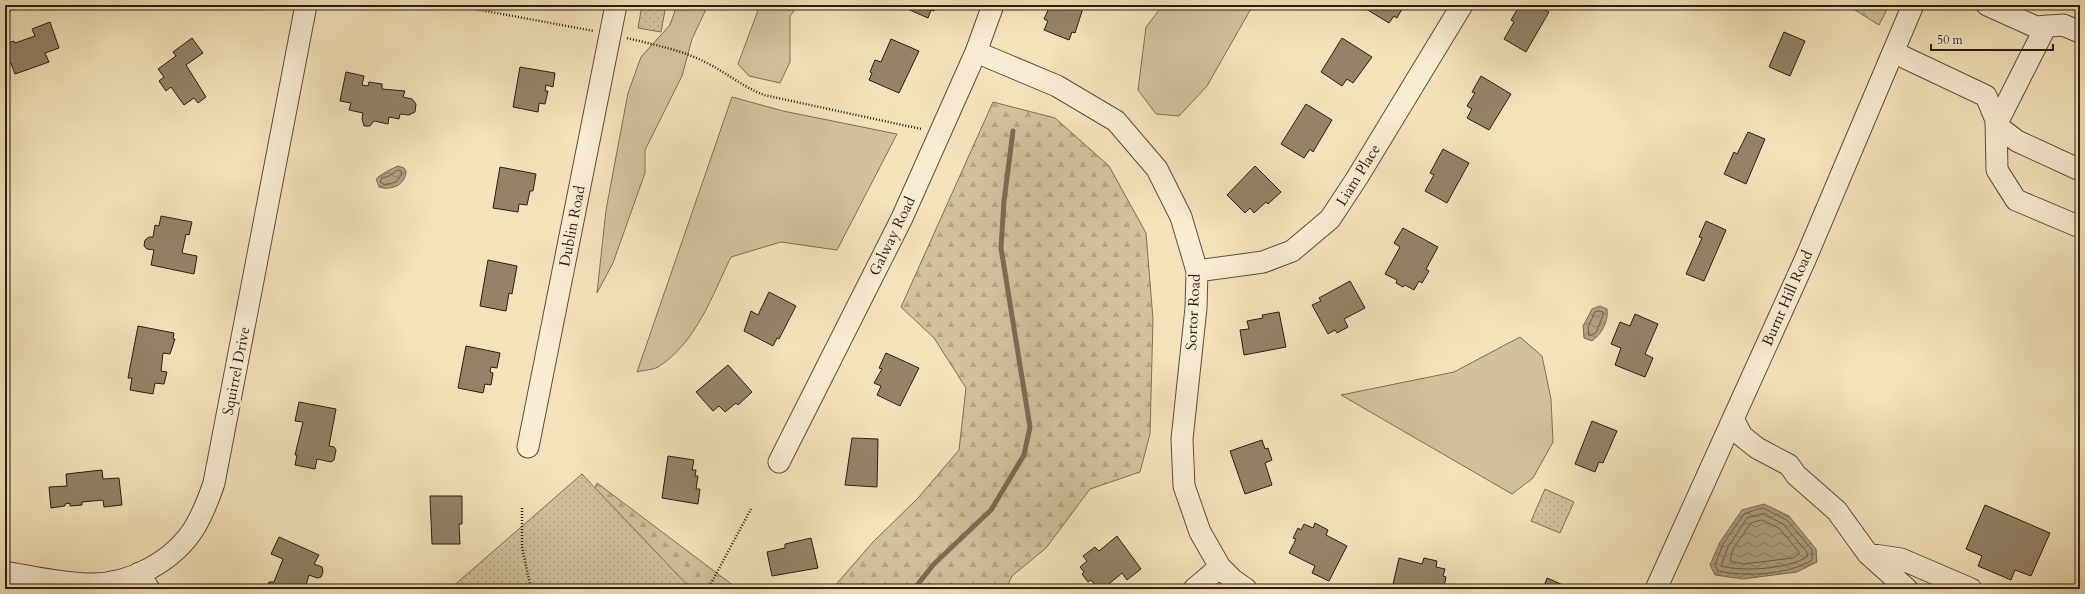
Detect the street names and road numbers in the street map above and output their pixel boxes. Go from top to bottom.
street label: Liam Place [1331,140,1385,210]
street label: Dublin Road [554,184,590,268]
street label: Galway Road [864,193,920,279]
street label: Burnt Hill Road [1757,247,1817,349]
street label: Sortor Road [1181,273,1205,351]
street label: Squirrel Drive [218,325,254,417]

